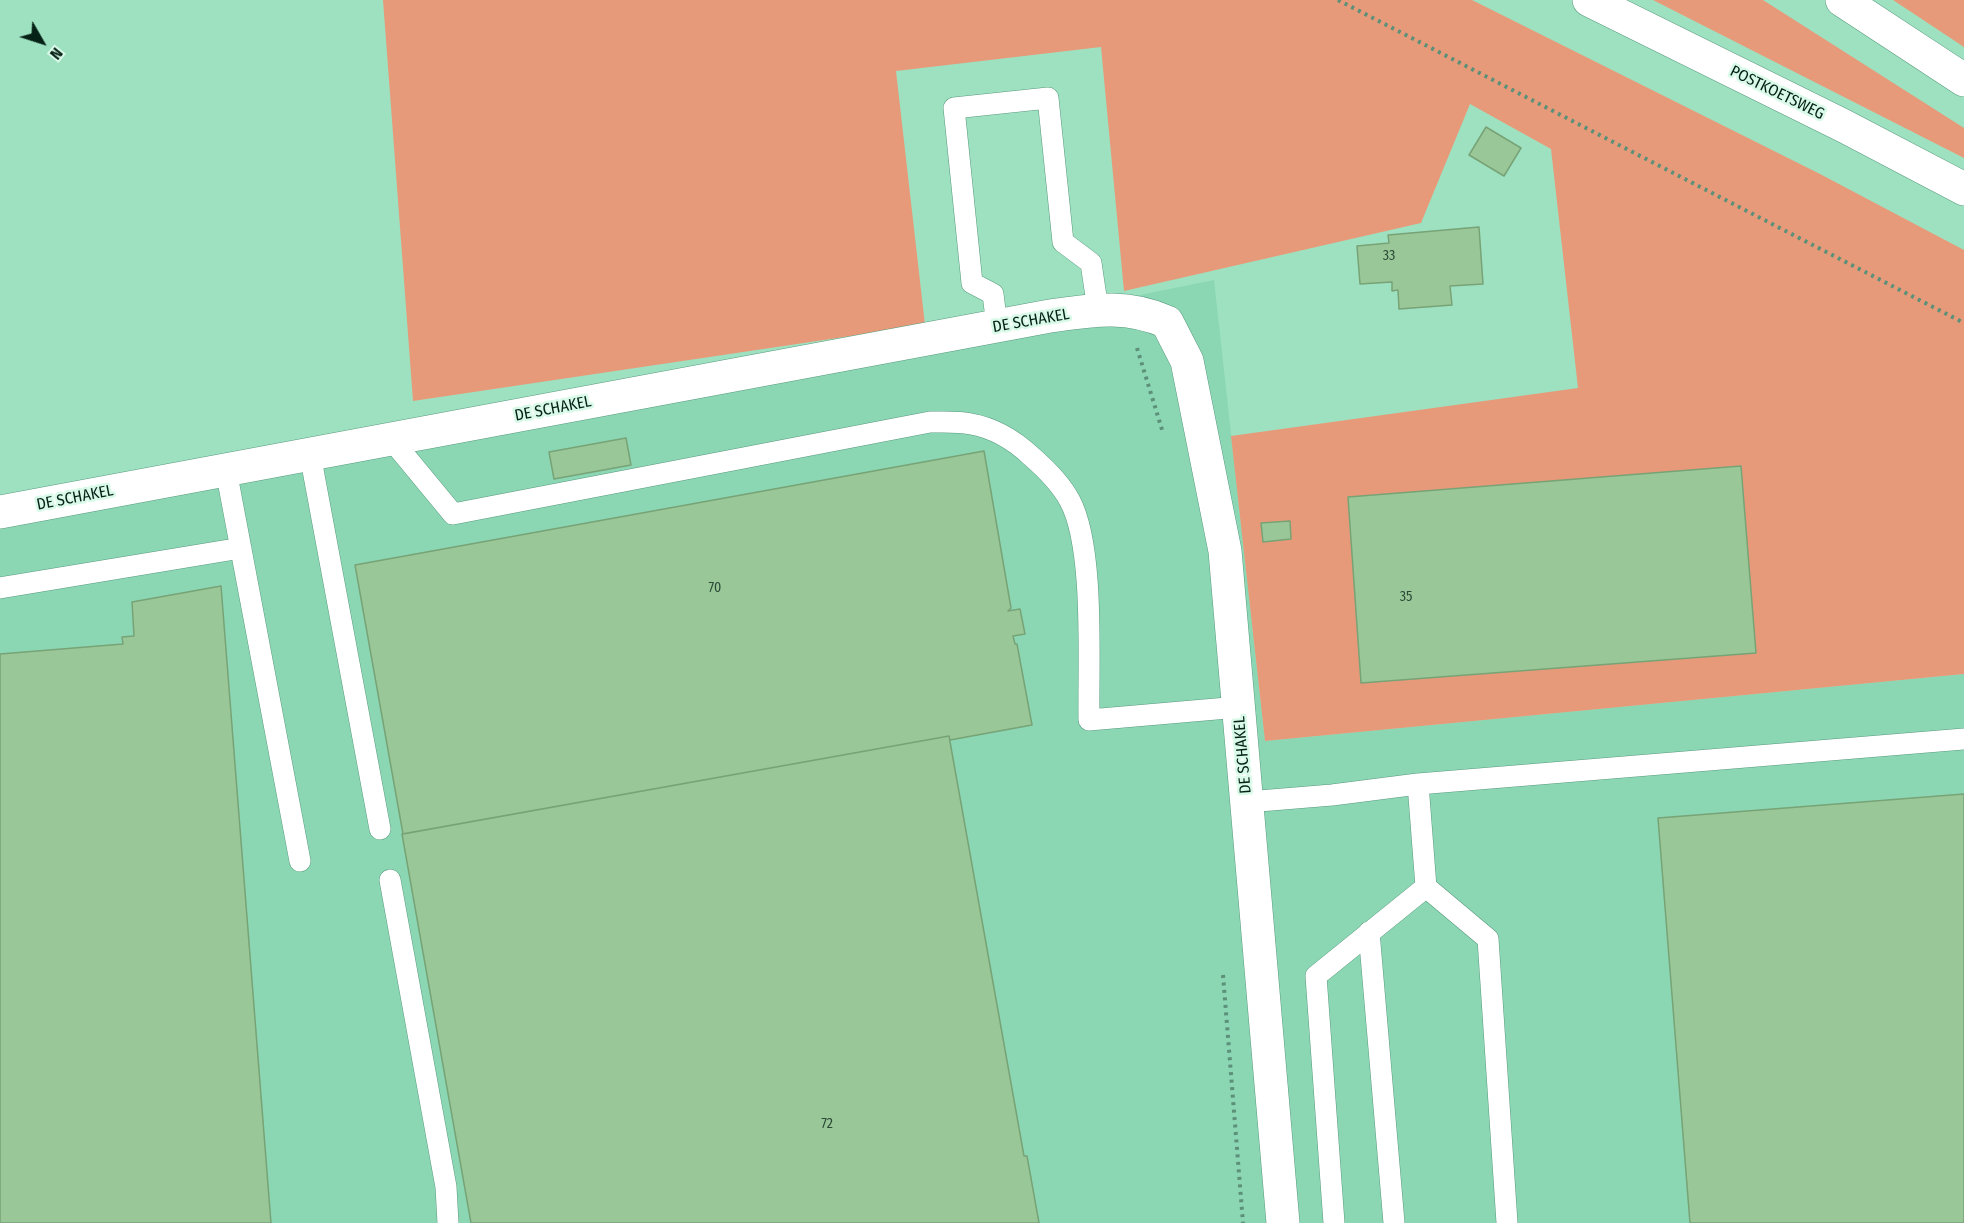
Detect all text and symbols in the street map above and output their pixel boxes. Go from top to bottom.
north arrow [12,12,72,72]
text: N [46,44,67,63]
street label: POSTKOETSWEG [1727,62,1827,124]
house number: 33 [1383,248,1395,264]
street label: DE SCHAKEL [991,305,1071,337]
street label: DE SCHAKEL [513,392,593,426]
street label: DE SCHAKEL [35,481,115,515]
house number: 70 [709,580,721,596]
house number: 35 [1400,589,1412,605]
street label: DE SCHAKEL [1230,715,1256,795]
house number: 72 [821,1116,833,1132]

